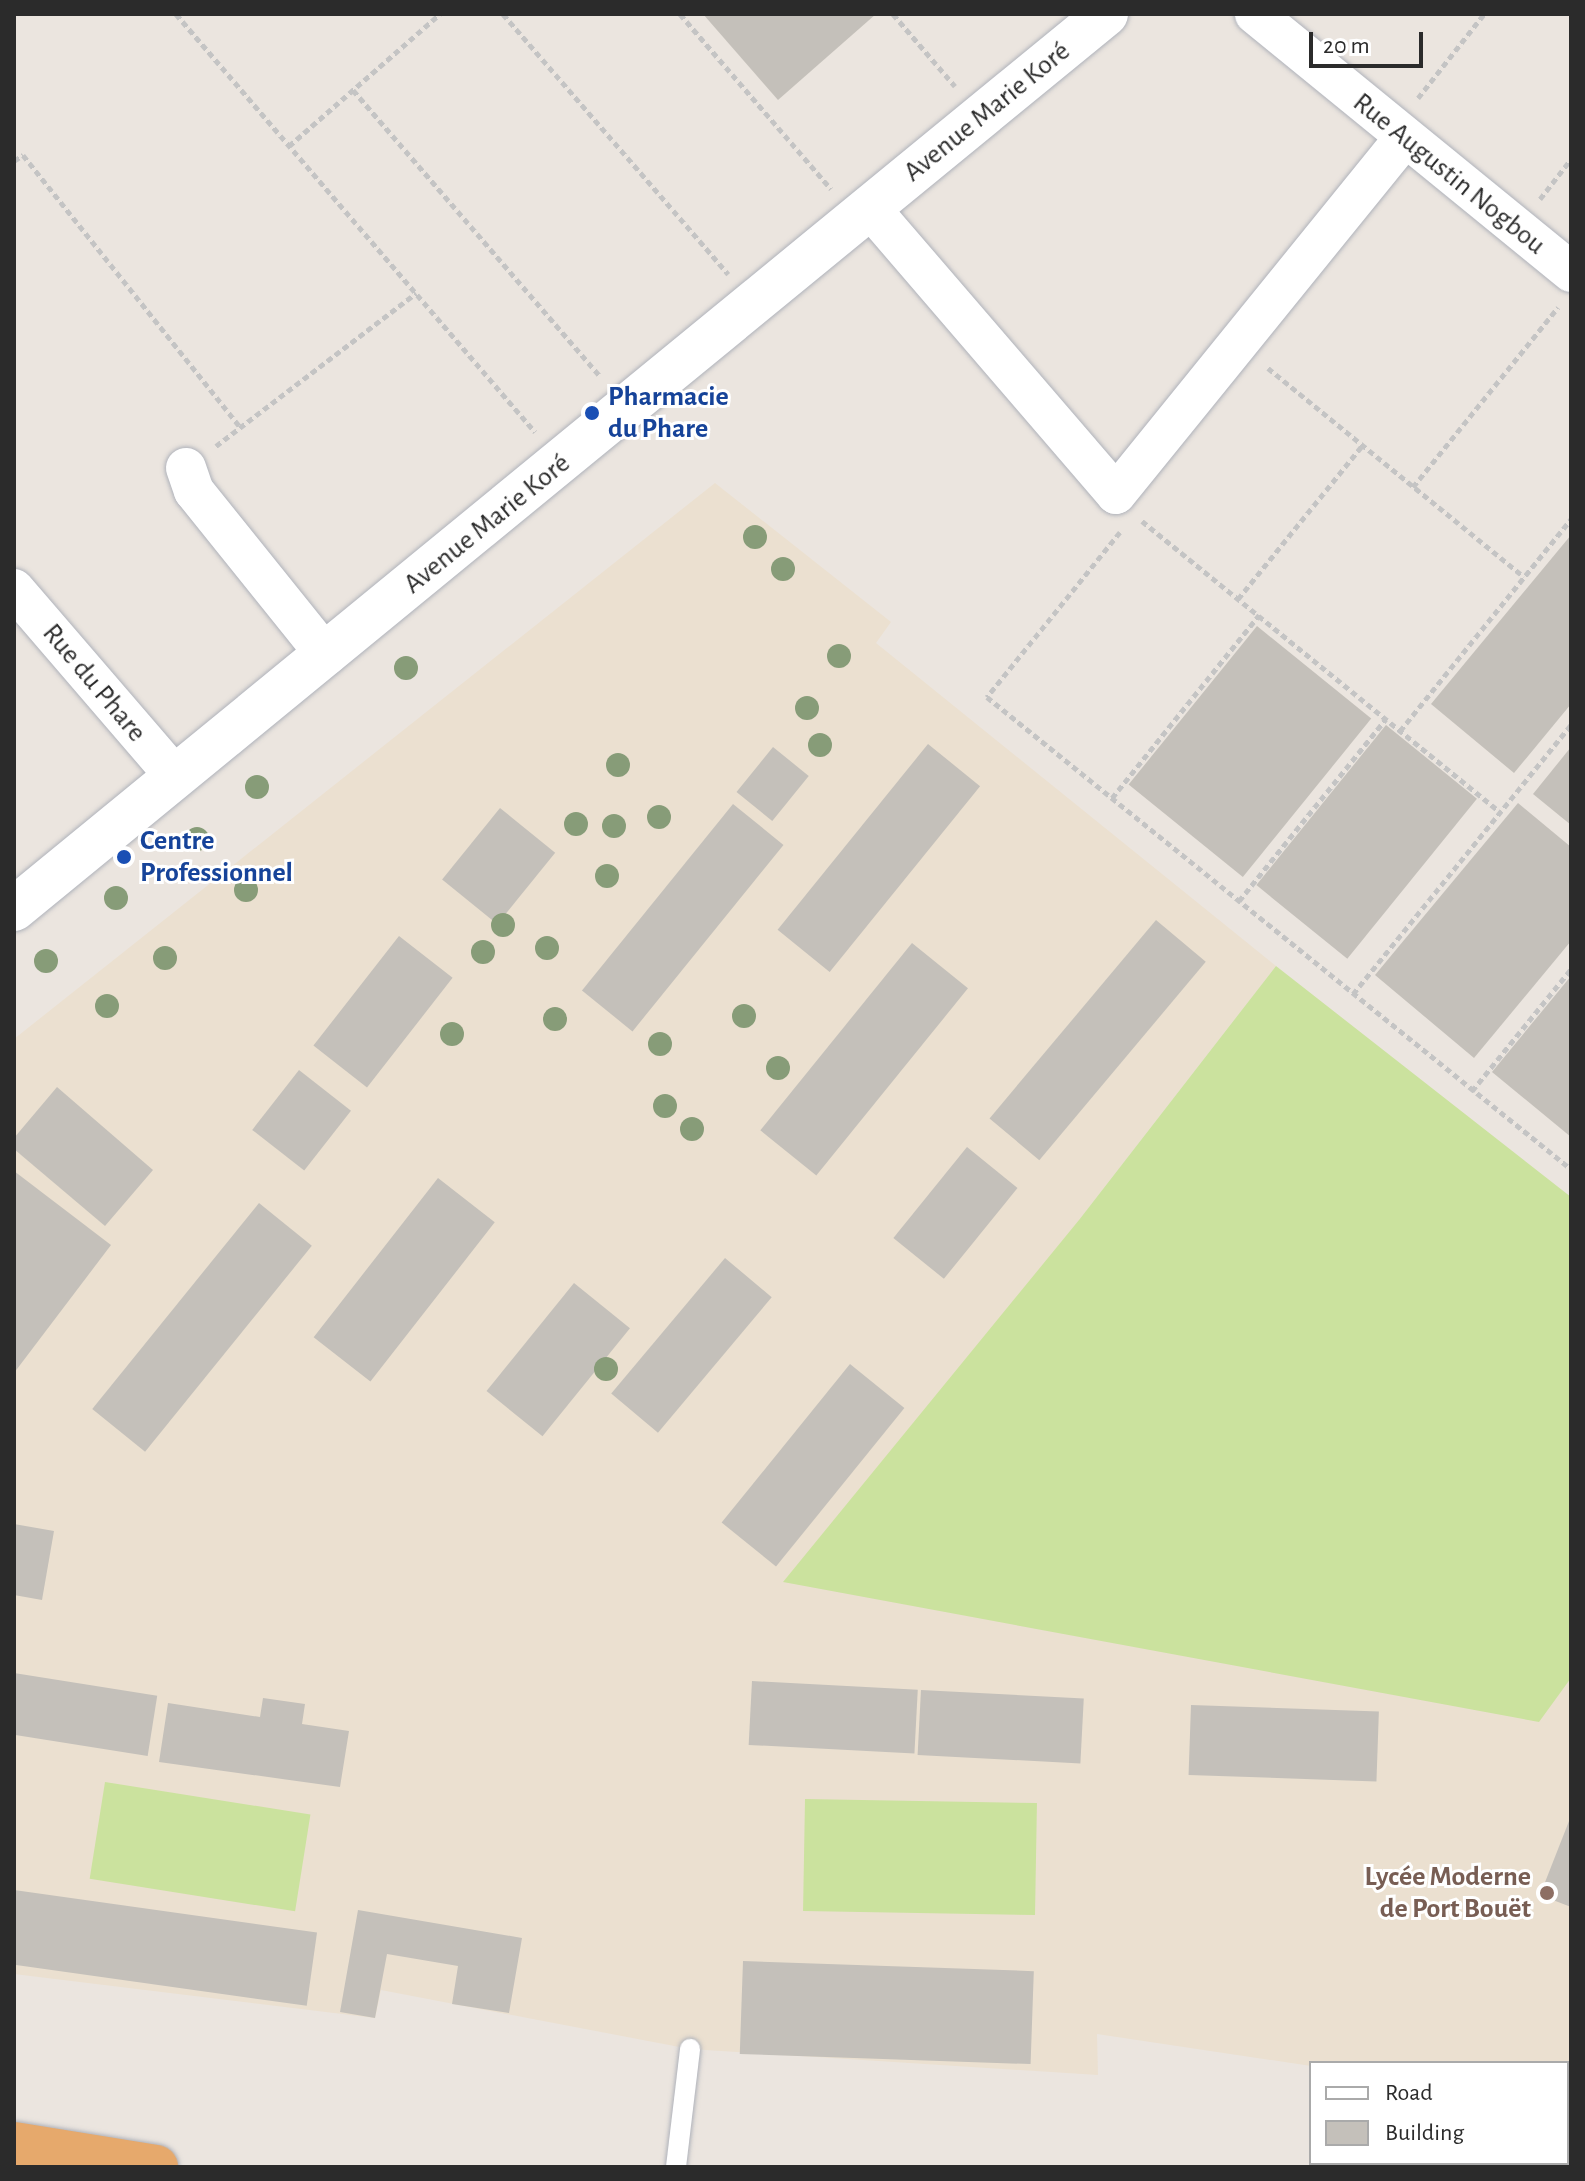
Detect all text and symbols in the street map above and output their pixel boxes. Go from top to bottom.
scale bar [1313,16,1427,66]
text: 20 m [1323,34,1370,58]
street label: Avenue Marie Koré [897,35,1077,189]
street label: Rue Augustin Nogbou [1346,86,1552,262]
place label: Pharmacie du Phare [608,380,729,446]
marker: Pharmacie du Phare [583,404,601,422]
street label: Avenue Marie Koré [397,447,577,601]
street label: Rue du Phare [35,617,153,749]
place label: Centre Professionnel [140,824,293,890]
marker: Centre Professionnel [115,848,133,866]
place label: Lycée Moderne de Port Bouët [1365,1860,1531,1926]
marker: Lycée Moderne de Port Bouët [1538,1884,1556,1902]
legend [1309,2061,1569,2165]
text: Road [1385,2081,1433,2105]
text: Building [1385,2121,1464,2145]

